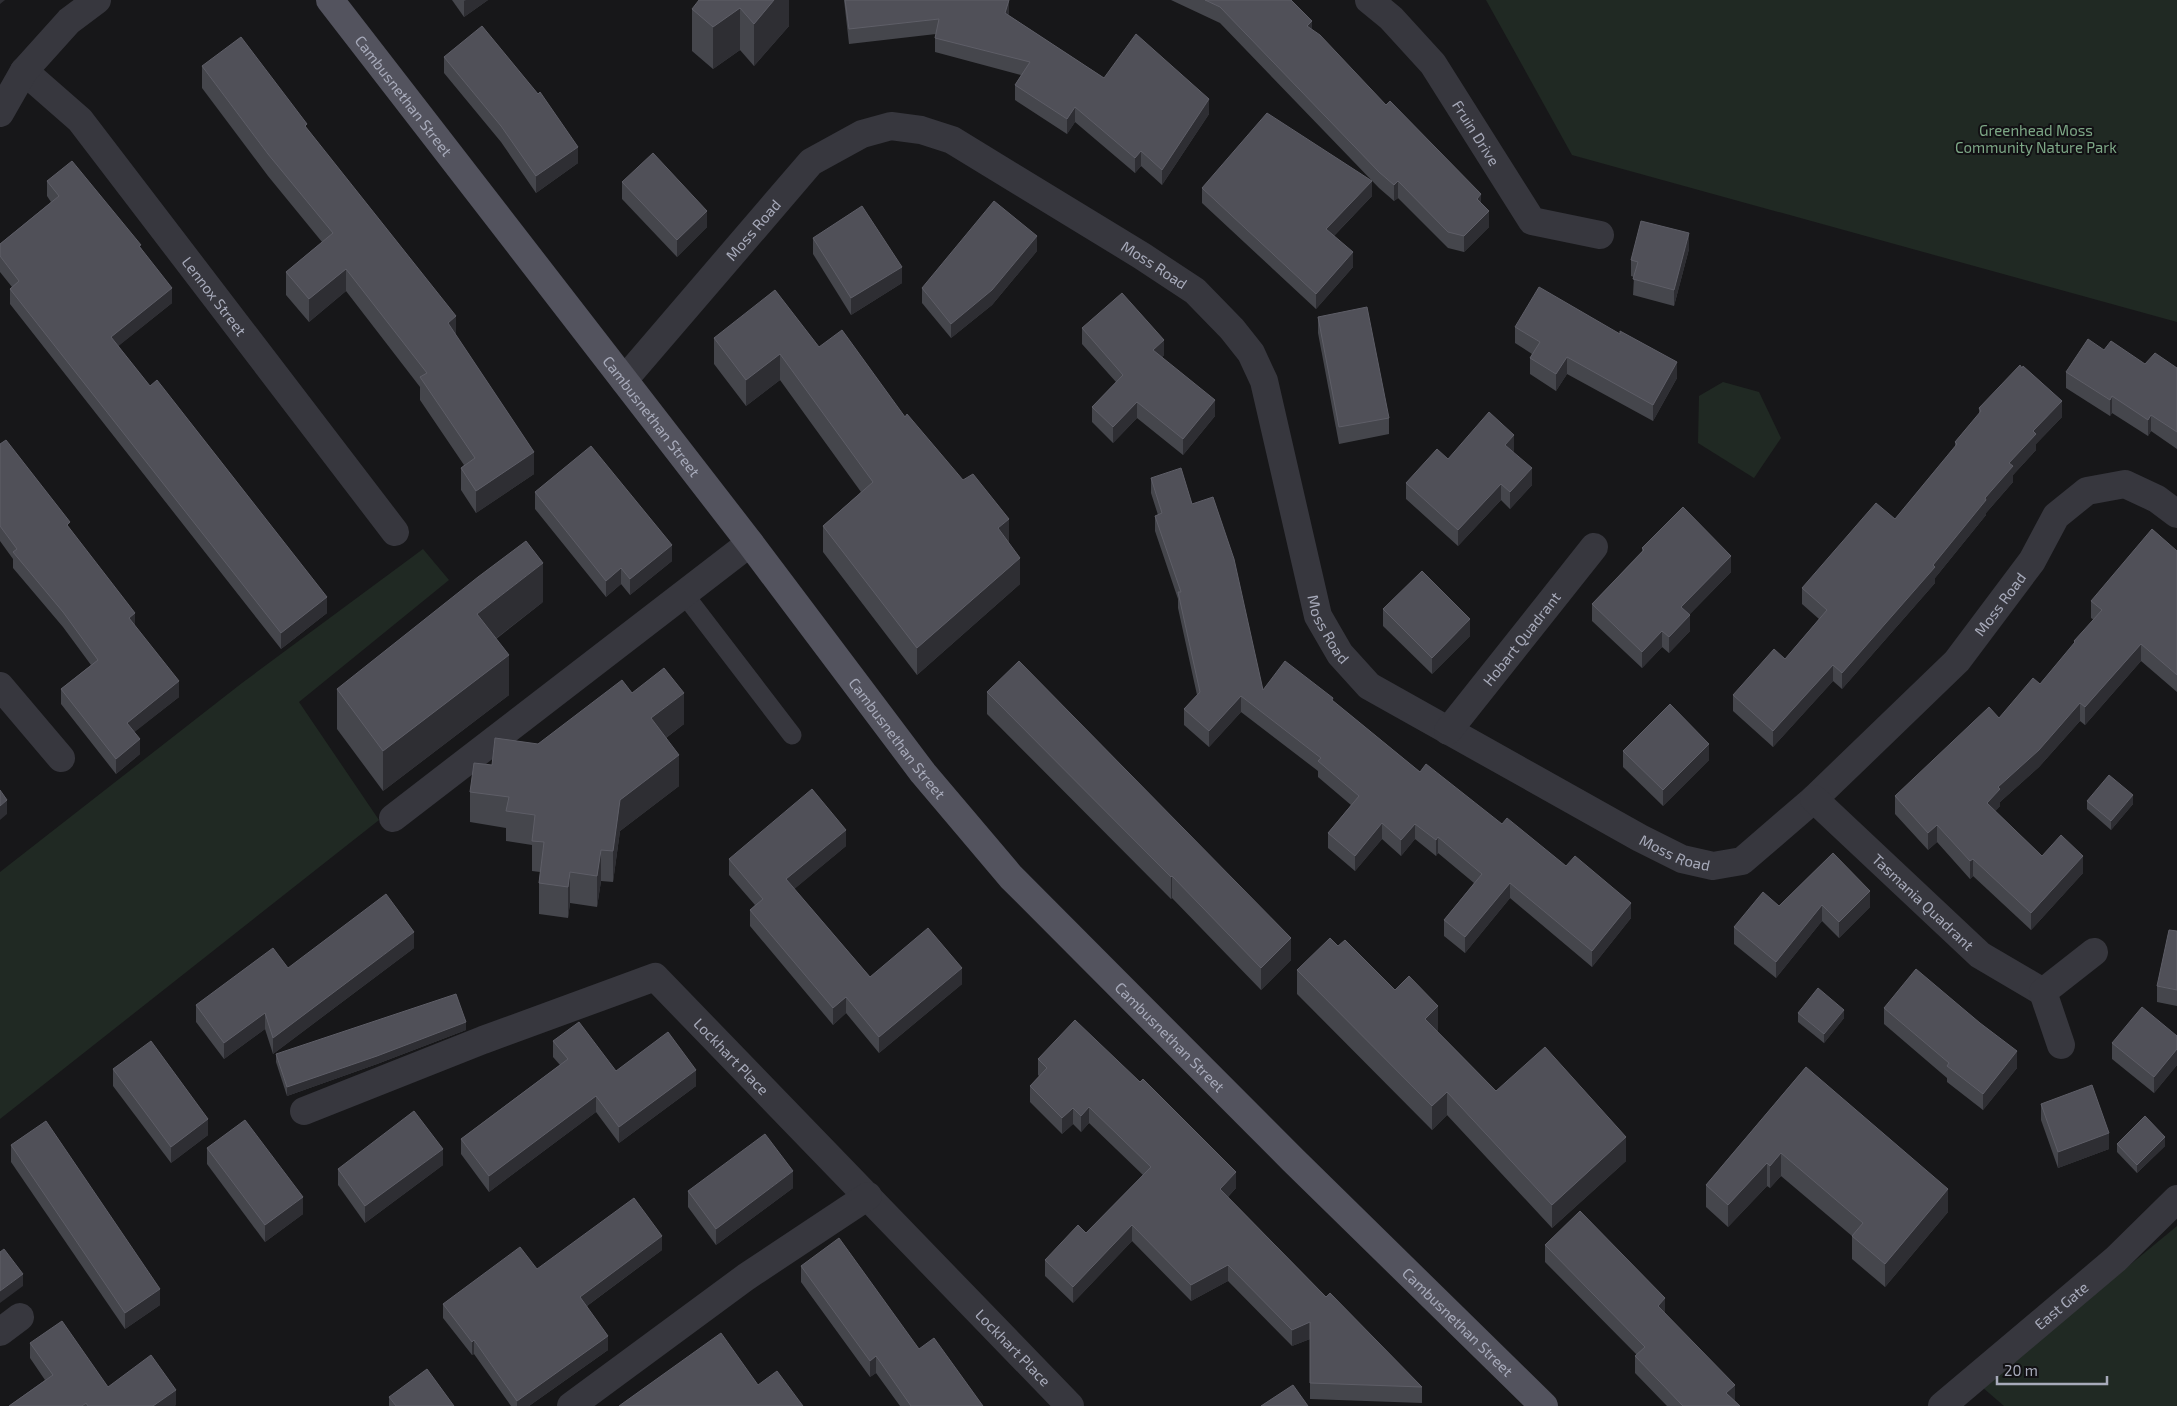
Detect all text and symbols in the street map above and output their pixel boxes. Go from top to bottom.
street label: Cambusnethan Street [352,32,457,160]
street label: Fruin Drive [1449,97,1504,169]
park label: Greenhead Moss Community Nature Park [1955,121,2117,156]
street label: Moss Road [722,195,784,264]
street label: Moss Road [1118,237,1191,292]
street label: Lennox Street [179,253,251,339]
street label: Cambusnethan Street [599,352,704,480]
street label: Moss Road [1970,569,2029,639]
street label: Hobart Quadrant [1479,588,1564,689]
street label: Moss Road [1304,593,1353,667]
street label: Cambusnethan Street [845,674,950,802]
street label: Moss Road [1637,830,1712,874]
street label: Tasmania Quadrant [1869,850,1978,954]
street label: Cambusnethan Street [1112,978,1229,1096]
street label: Lockhart Place [690,1014,773,1098]
street label: Cambusnethan Street [1399,1263,1517,1380]
street label: East Gate [2031,1278,2092,1333]
street label: Lockhart Place [972,1305,1055,1390]
scale bar [1997,1354,2107,1386]
text: 20 m [2004,1361,2038,1379]

